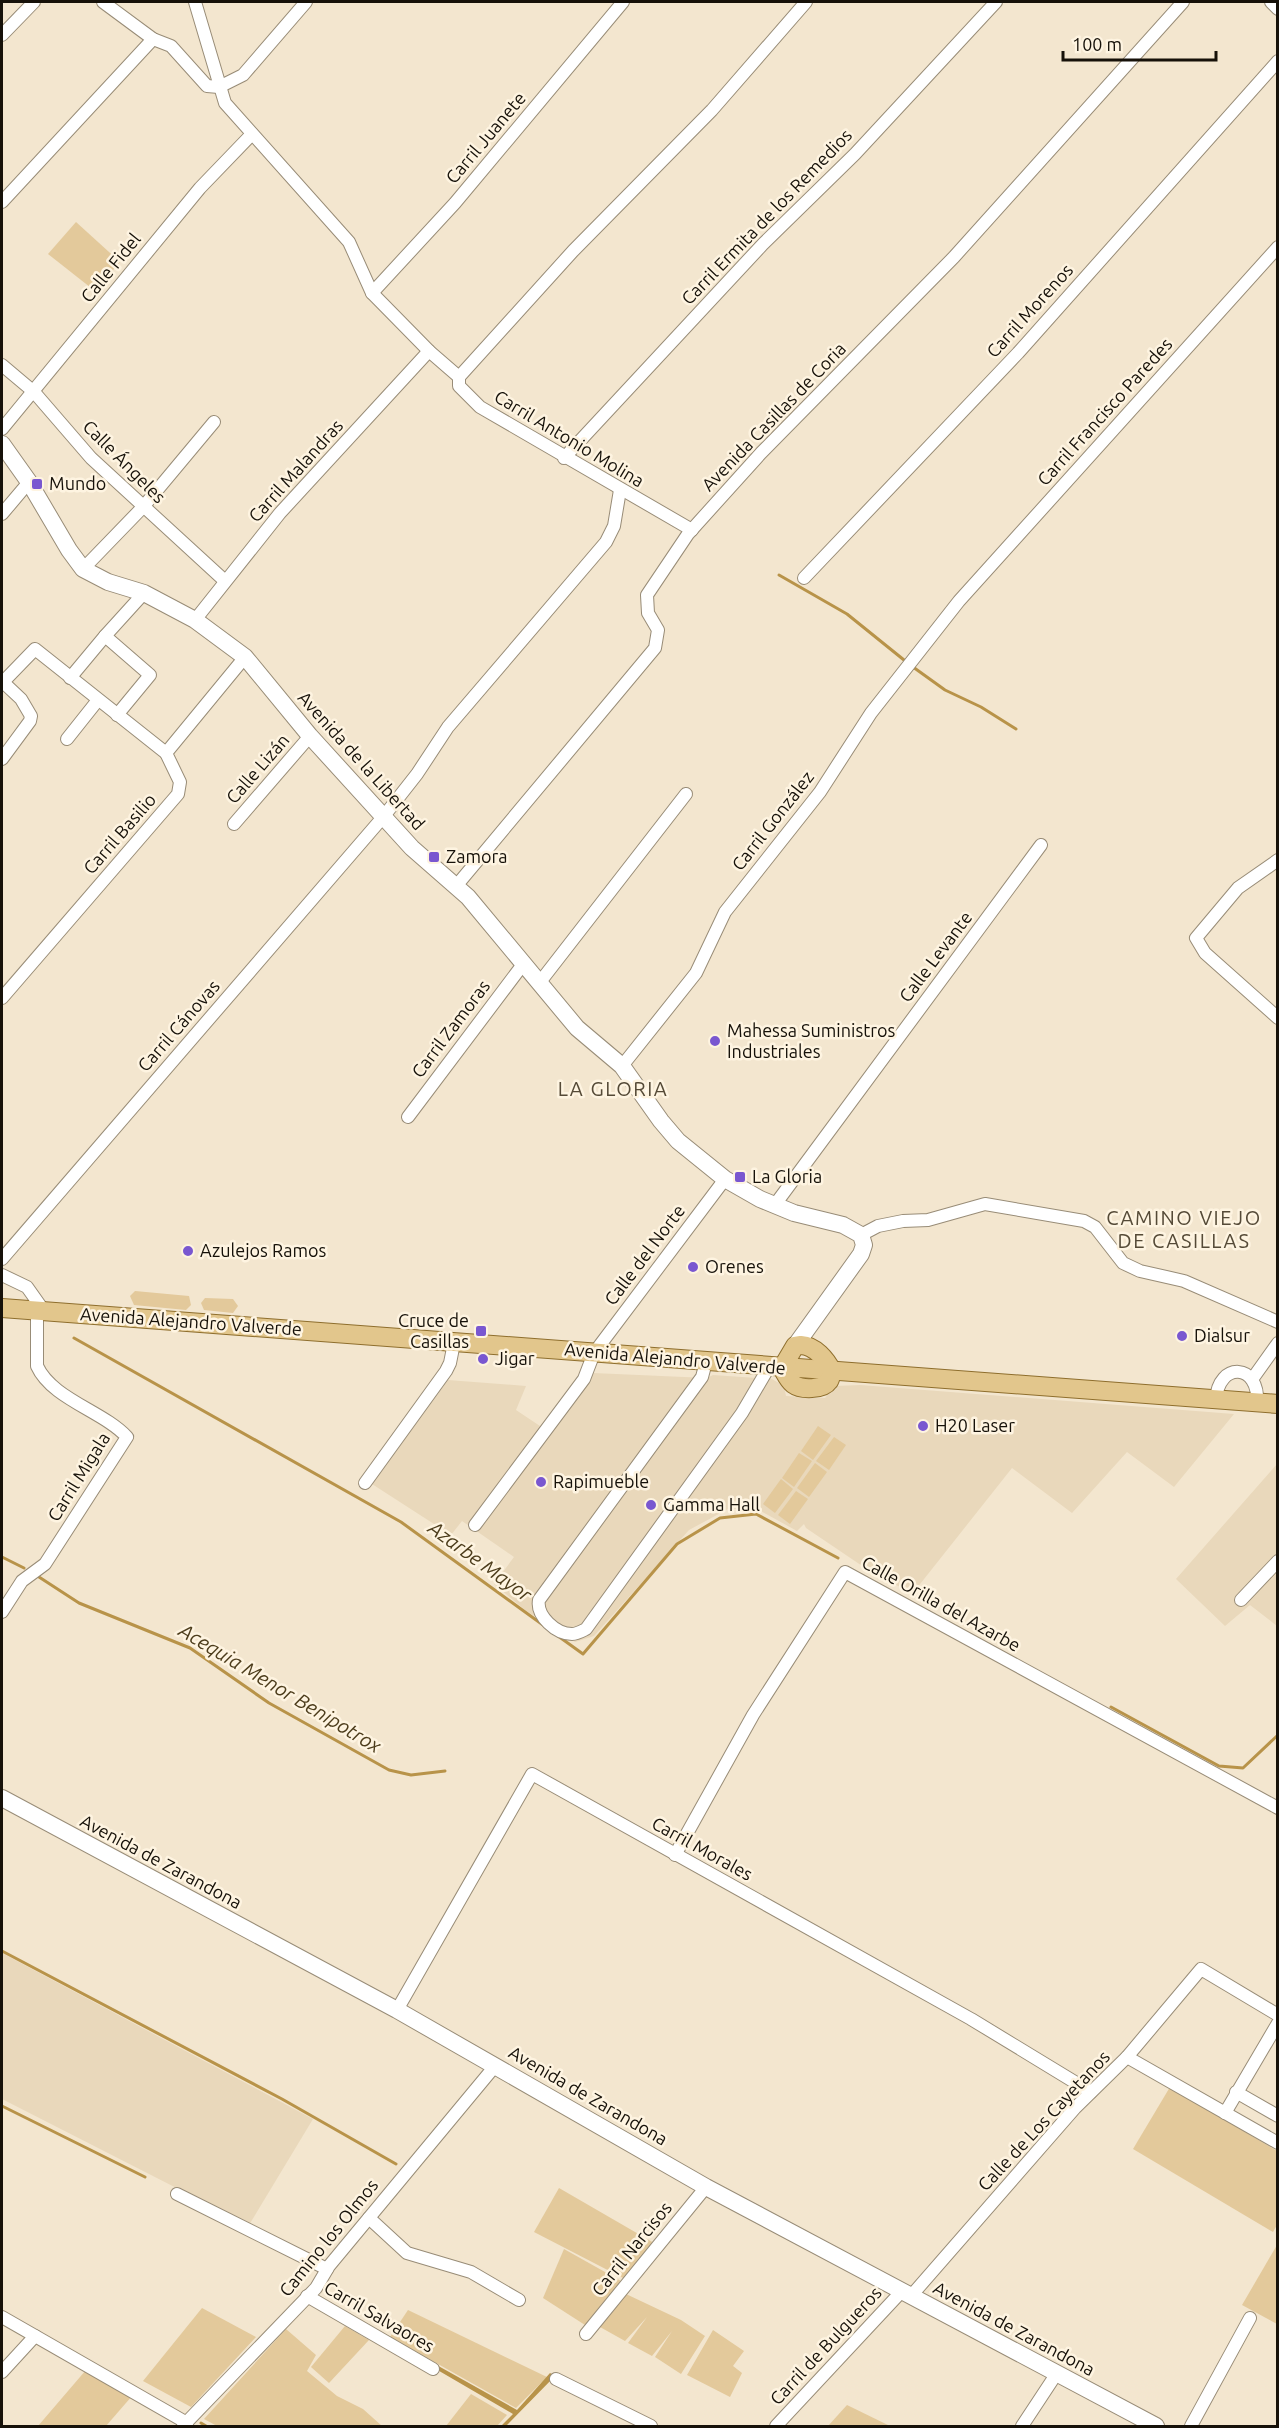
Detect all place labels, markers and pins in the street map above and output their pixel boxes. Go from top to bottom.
place label: Mundo [49,473,106,493]
marker: Mundo [30,477,44,491]
place label: Zamora [446,846,508,866]
marker: Zamora [427,850,441,864]
place label: Mahessa Suministros Industriales [727,1020,896,1061]
marker: Mahessa Suministros Industriales [708,1034,722,1048]
place label: La Gloria [752,1166,822,1186]
marker: La Gloria [733,1170,747,1184]
place label: Azulejos Ramos [200,1240,327,1260]
marker: Azulejos Ramos [181,1244,195,1258]
place label: Orenes [705,1256,764,1276]
marker: Orenes [686,1260,700,1274]
place label: Cruce de Casillas [398,1310,469,1351]
marker: Cruce de Casillas [474,1324,488,1338]
place label: Dialsur [1194,1325,1250,1345]
marker: Dialsur [1175,1329,1189,1343]
place label: Jigar [495,1348,535,1368]
marker: Jigar [476,1352,490,1366]
place label: H20 Laser [935,1415,1015,1435]
marker: H20 Laser [916,1419,930,1433]
place label: Rapimueble [553,1471,649,1491]
marker: Rapimueble [534,1475,548,1489]
place label: Gamma Hall [663,1494,760,1514]
marker: Gamma Hall [644,1498,658,1512]

